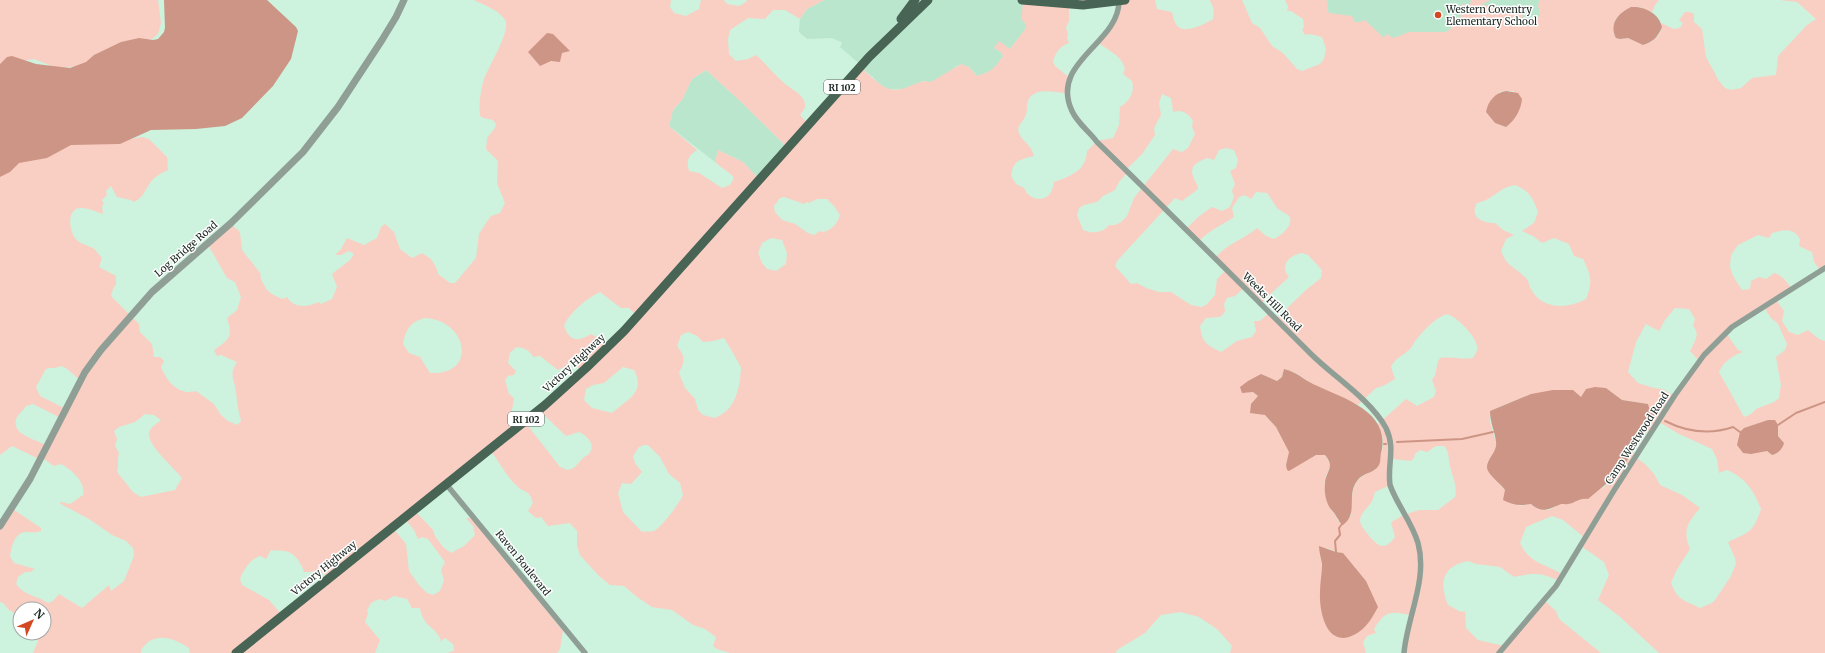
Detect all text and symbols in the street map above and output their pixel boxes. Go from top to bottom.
place label: Western Coventry Elementary School [1445,3,1537,28]
marker: Western Coventry Elementary School [1433,10,1443,20]
road number: RI 102 [824,80,860,94]
street label: Log Bridge Road [152,218,220,280]
street label: Weeks Hill Road [1239,269,1304,334]
street label: Victory Highway [540,331,608,396]
street label: Camp Westwood Road [1602,389,1672,487]
road number: RI 102 [508,412,544,426]
street label: Raven Boulevard [493,528,553,598]
street label: Victory Highway [288,538,359,599]
north arrow [12,601,52,641]
text: N [31,606,47,622]

